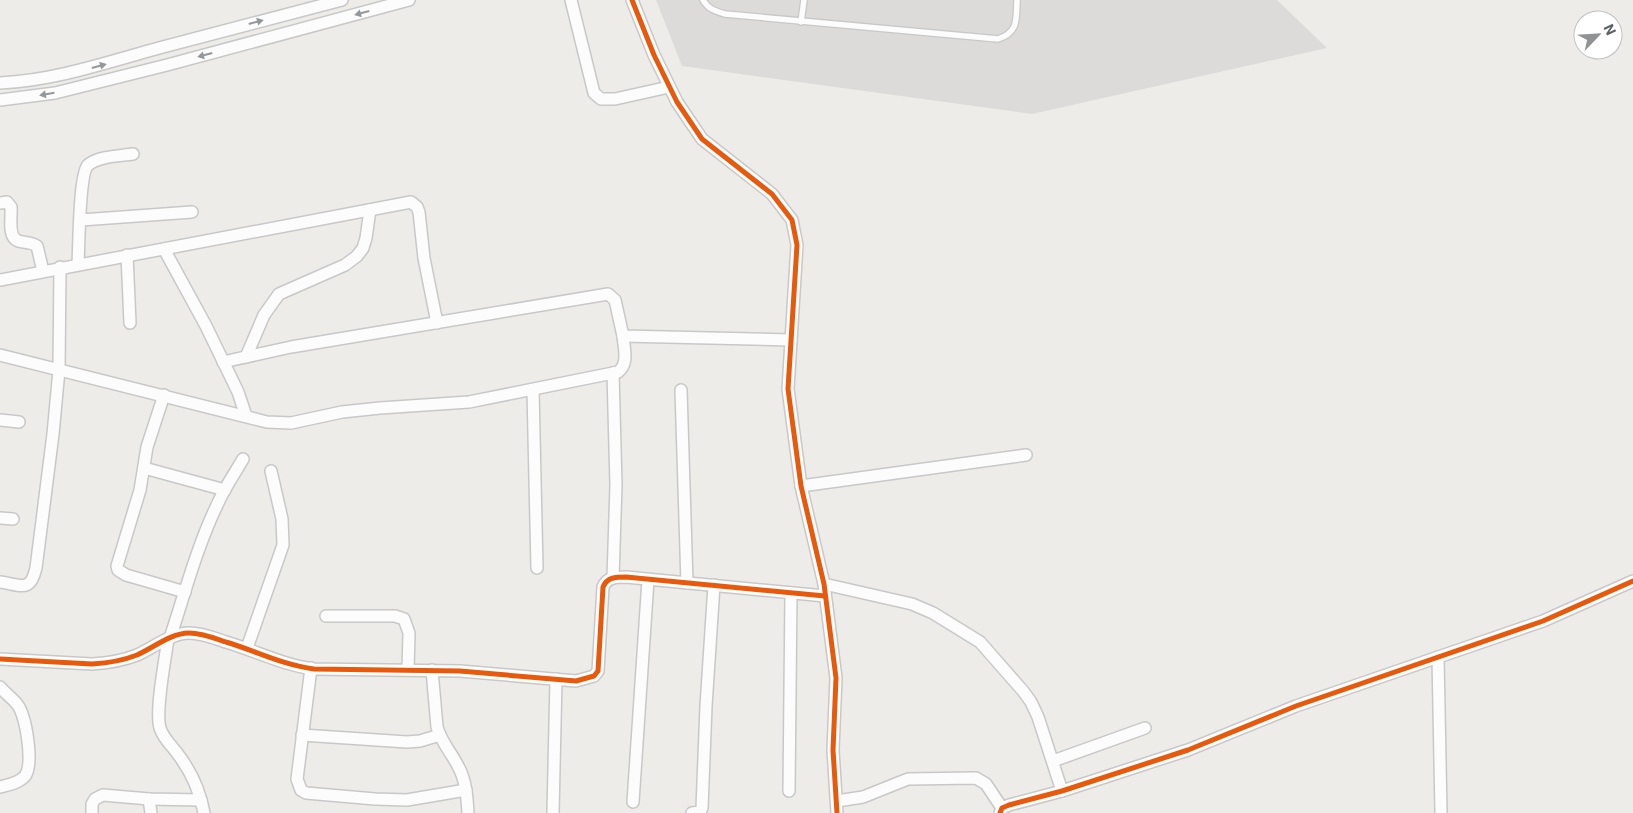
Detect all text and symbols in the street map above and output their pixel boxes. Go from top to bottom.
one-way arrow [354,9,369,17]
north arrow [1573,10,1623,60]
one-way arrow [249,18,264,26]
text: N [1600,22,1619,37]
one-way arrow [197,51,212,59]
one-way arrow [92,61,107,69]
one-way arrow [39,91,55,99]

